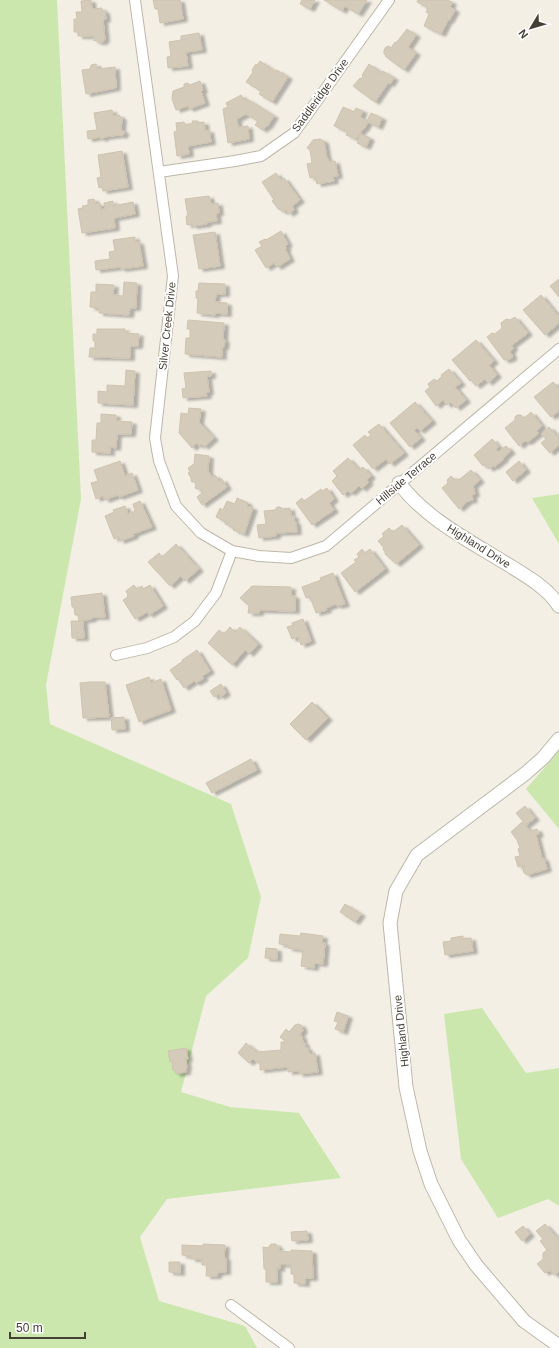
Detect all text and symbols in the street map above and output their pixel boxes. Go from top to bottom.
north arrow [511,8,551,48]
text: N [516,27,530,41]
street label: Saddleridge Drive [289,56,351,134]
street label: Silver Creek Drive [156,281,178,371]
street label: Hillside Terrace [373,449,439,507]
street label: Highland Drive [445,522,513,570]
street label: Highland Drive [391,994,411,1068]
scale bar [10,1314,85,1340]
text: 50 m [16,1321,43,1335]

